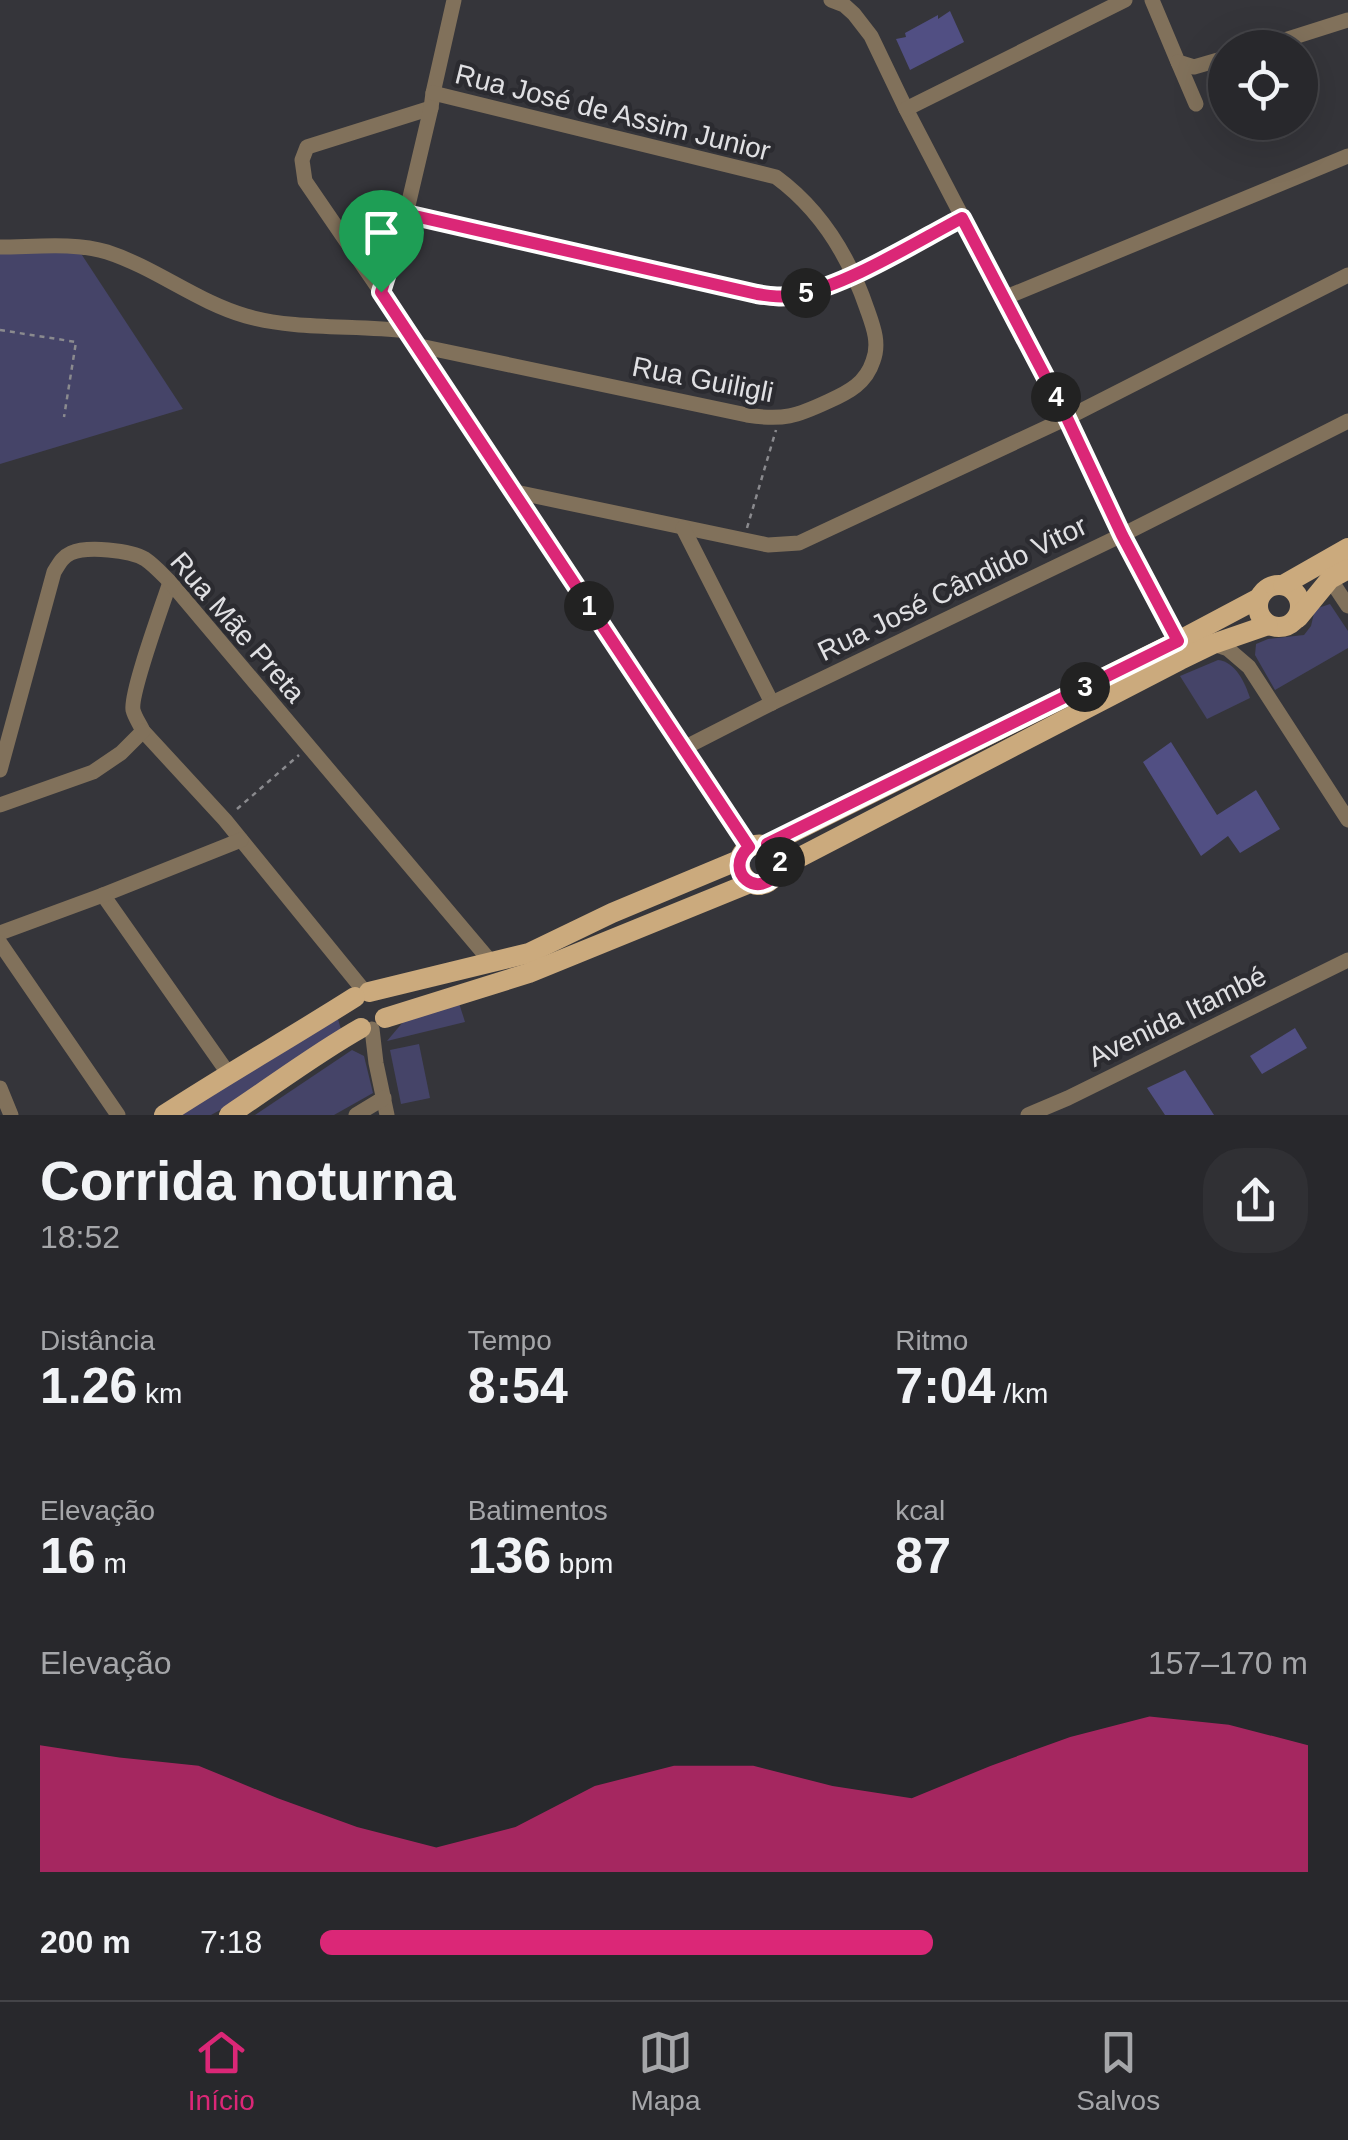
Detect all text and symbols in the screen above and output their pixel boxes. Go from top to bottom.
map controls [1208,30,1318,140]
button: locate [1208,30,1318,140]
street label: Rua José de Assim Junior [452,58,774,167]
pin [339,190,424,293]
icon: arrive [354,205,409,260]
pin: 5 [781,268,831,318]
text: 5 [798,277,814,308]
street label: Rua Guiligli [630,351,776,408]
pin: 4 [1031,372,1081,422]
text: 4 [1048,381,1064,412]
street label: Rua José Cândido Vitor [813,510,1092,667]
street label: Rua Mãe Preta [164,546,311,709]
pin: 1 [564,581,614,631]
text: 1 [581,590,597,621]
pin: 3 [1060,662,1110,712]
text: 3 [1077,671,1093,702]
pin: 2 [755,837,805,887]
text: 2 [772,846,788,877]
street label: Avenida Itambé [1083,960,1271,1073]
button: share [1203,1148,1308,1253]
text: Corrida noturna [40,1150,456,1212]
text: 18:52 [40,1219,120,1255]
text: Distância [40,1325,155,1356]
text: Tempo [468,1325,552,1356]
text: Ritmo [895,1325,968,1356]
text: 1.26 [40,1358,137,1414]
text: 8:54 [468,1358,568,1414]
text: 7:04 [895,1358,995,1414]
text: km [137,1378,182,1409]
text: /km [995,1378,1048,1409]
text: Elevação [40,1495,155,1526]
text: Batimentos [468,1495,608,1526]
text: kcal [895,1495,945,1526]
text: 16 [40,1528,96,1584]
text: 136 [468,1528,551,1584]
text: 87 [895,1528,951,1584]
text: m [96,1548,127,1579]
text: bpm [551,1548,613,1579]
text: Elevação [40,1645,172,1681]
text: 157–170 m [1148,1645,1308,1681]
text: 200 m [40,1924,131,1960]
text: 7:18 [200,1924,262,1960]
tab: Início [188,2025,255,2117]
tab: Mapa [630,2025,700,2117]
tab: Salvos [1076,2025,1160,2117]

